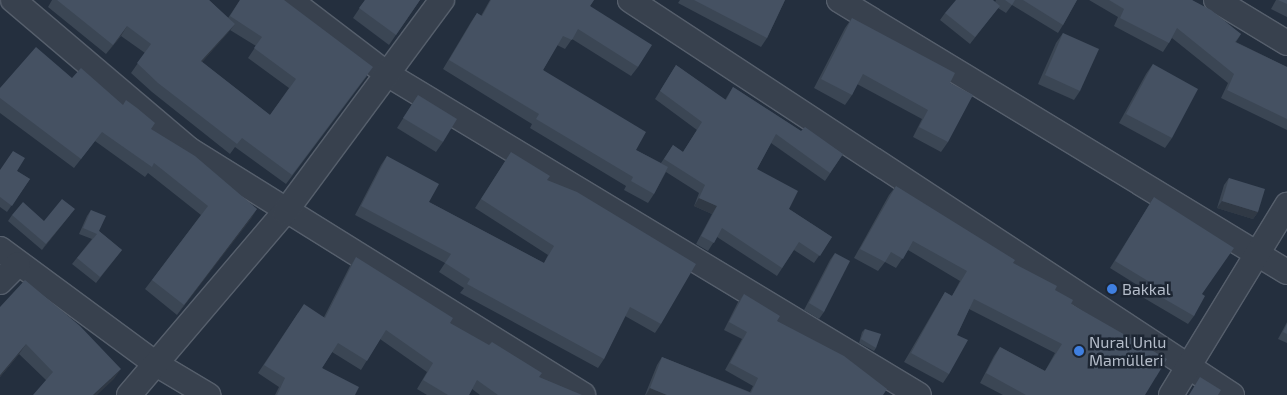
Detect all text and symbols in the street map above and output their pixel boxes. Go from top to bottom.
place label: Bakkal [1122,279,1171,299]
marker: Bakkal [1106,283,1118,295]
place label: Nural Unlu Mamülleri [1089,332,1167,370]
marker: Nural Unlu Mamülleri [1073,345,1085,357]

